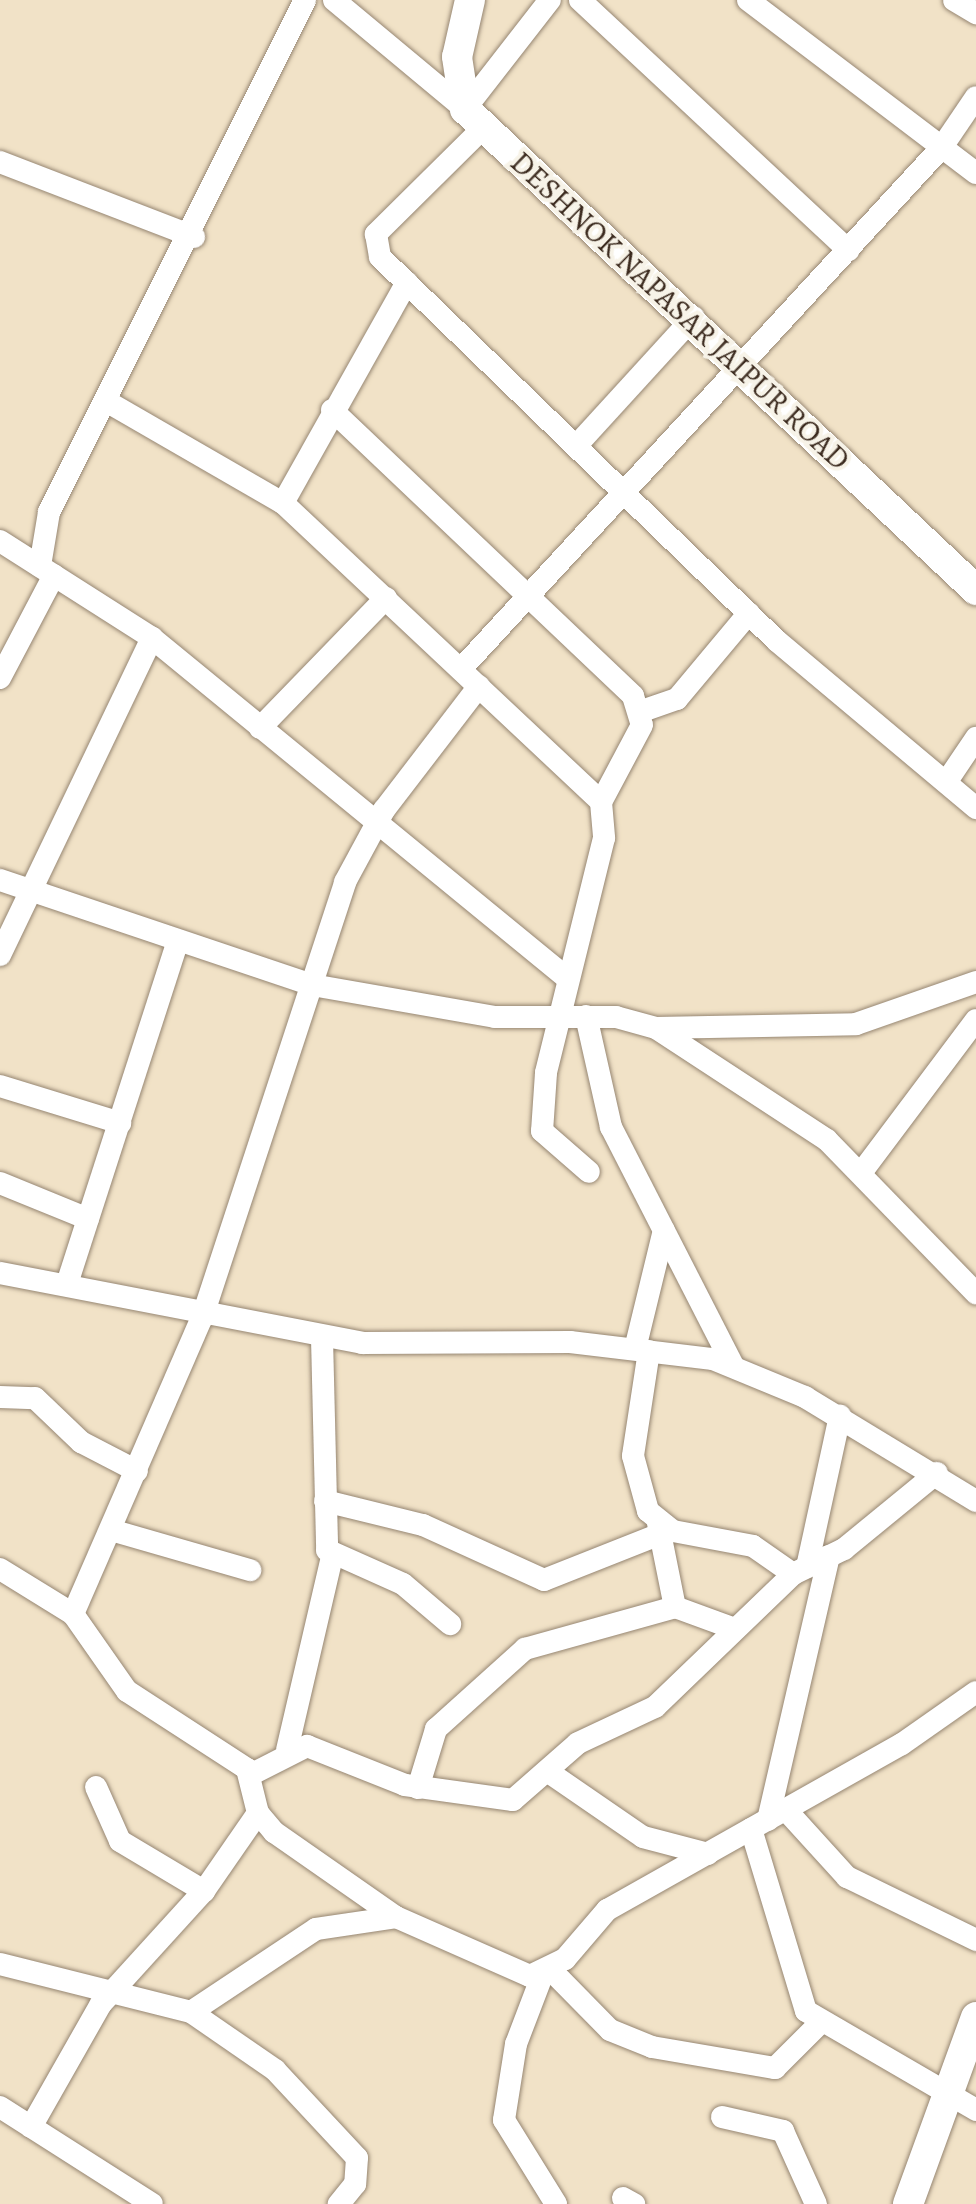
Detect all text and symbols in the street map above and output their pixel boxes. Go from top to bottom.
street label: DESHNOK NAPASAR JAIPUR ROAD [503,144,857,478]

